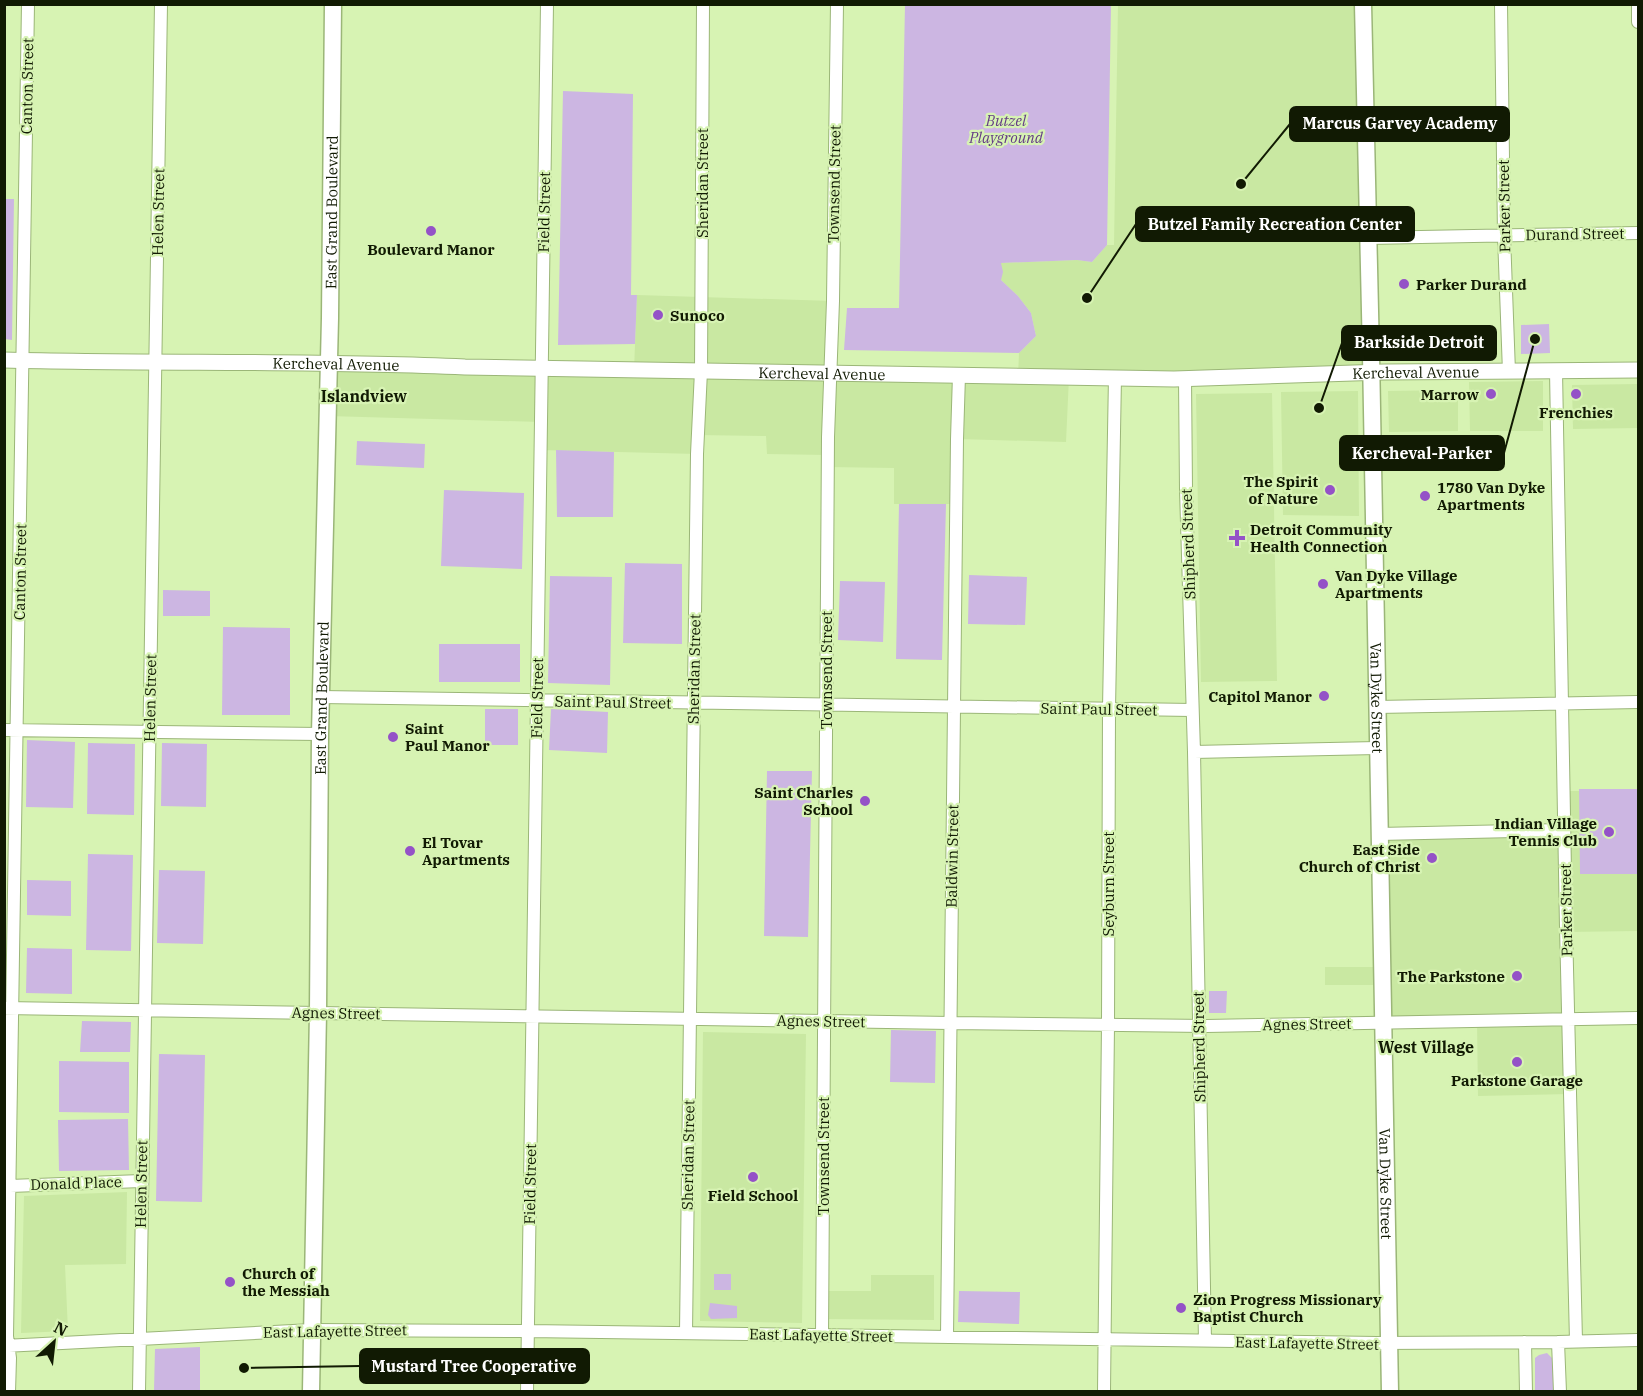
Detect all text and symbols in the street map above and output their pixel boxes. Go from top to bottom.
street label: Canton Street [17,38,37,134]
callout: Marcus Garvey Academy [1290,107,1509,141]
park label: Butzel Playground [968,111,1044,147]
text: Marcus Garvey Academy [1303,113,1498,133]
street label: Townsend Street [823,125,845,243]
street label: Sheridan Street [693,128,712,238]
street label: East Grand Boulevard [321,135,341,289]
street label: Parker Street [1494,159,1514,253]
street label: Helen Street [148,168,168,256]
street label: Field Street [534,171,554,253]
callout: Butzel Family Recreation Center [1136,207,1414,241]
text: Butzel Family Recreation Center [1148,214,1402,234]
marker: Boulevard Manor [424,224,438,238]
street label: Durand Street [1525,224,1625,244]
place label: Boulevard Manor [367,240,495,259]
place label: Parker Durand [1416,275,1527,294]
marker: Parker Durand [1397,277,1411,291]
place label: Sunoco [670,306,725,325]
marker: Sunoco [651,308,665,322]
callout: Barkside Detroit [1342,326,1496,360]
text: Barkside Detroit [1354,332,1484,352]
street label: Kercheval Avenue [272,353,400,374]
street label: Kercheval Avenue [758,362,885,384]
street label: Kercheval Avenue [1352,362,1479,383]
place label: Marrow [1421,385,1479,404]
district label: Islandview [321,386,407,406]
marker: Marrow [1484,387,1498,401]
marker: Frenchies [1569,387,1583,401]
place label: Frenchies [1539,403,1613,422]
callout: Kercheval-Parker [1340,436,1504,470]
text: Kercheval-Parker [1352,443,1492,463]
place label: The Spirit of Nature [1244,472,1318,508]
place label: 1780 Van Dyke Apartments [1437,478,1545,514]
marker: The Spirit of Nature [1323,483,1337,497]
street label: Shipherd Street [1177,488,1199,600]
marker: 1780 Van Dyke Apartments [1418,489,1432,503]
place label: Detroit Community Health Connection [1250,520,1393,556]
street label: Canton Street [10,524,30,620]
marker: Detroit Community Health Connection [1228,529,1246,547]
place label: Van Dyke Village Apartments [1335,566,1458,602]
marker: Van Dyke Village Apartments [1316,577,1330,591]
street label: Townsend Street [817,611,836,729]
street label: Sheridan Street [684,614,704,724]
street label: East Grand Boulevard [310,621,332,775]
street label: Van Dyke Street [1367,642,1388,754]
street label: Helen Street [140,654,160,742]
street label: Field Street [527,657,547,739]
place label: Capitol Manor [1208,687,1313,706]
marker: Capitol Manor [1317,689,1331,703]
street label: Saint Paul Street [554,691,672,713]
street label: Saint Paul Street [1040,698,1158,720]
place label: Saint Paul Manor [405,719,490,755]
marker: Saint Paul Manor [386,730,400,744]
place label: Saint Charles School [754,783,853,819]
marker: Saint Charles School [858,794,872,808]
street label: Baldwin Street [942,804,962,908]
place label: Indian Village Tennis Club [1495,814,1597,850]
marker: Indian Village Tennis Club [1602,825,1616,839]
street label: Seyburn Street [1099,832,1118,936]
place label: El Tovar Apartments [422,833,510,869]
place label: East Side Church of Christ [1299,840,1420,876]
marker: El Tovar Apartments [403,844,417,858]
marker: East Side Church of Christ [1425,851,1439,865]
street label: Parker Street [1556,863,1576,957]
place label: The Parkstone [1397,967,1505,986]
marker: The Parkstone [1510,969,1524,983]
street label: Shipherd Street [1189,991,1209,1103]
street label: Agnes Street [291,1003,381,1023]
street label: Agnes Street [776,1011,866,1031]
street label: Agnes Street [1262,1014,1352,1034]
district label: West Village [1378,1037,1474,1057]
marker: Parkstone Garage [1510,1055,1524,1069]
place label: Parkstone Garage [1451,1071,1583,1090]
street label: Townsend Street [814,1097,833,1215]
street label: Sheridan Street [678,1100,698,1210]
street label: Van Dyke Street [1376,1128,1397,1240]
street label: Helen Street [131,1140,151,1228]
street label: Field Street [520,1143,540,1225]
marker: Field School [746,1170,760,1184]
street label: Donald Place [30,1172,122,1194]
place label: Field School [708,1186,798,1205]
place label: Church of the Messiah [242,1264,330,1300]
marker: Church of the Messiah [223,1275,237,1289]
place label: Zion Progress Missionary Baptist Church [1193,1290,1382,1326]
marker: Zion Progress Missionary Baptist Church [1174,1301,1188,1315]
north arrow [24,1312,84,1372]
text: N [51,1317,71,1340]
street label: East Lafayette Street [263,1320,407,1342]
street label: East Lafayette Street [749,1324,893,1346]
street label: East Lafayette Street [1235,1332,1379,1354]
callout: Mustard Tree Cooperative [360,1349,589,1383]
text: Mustard Tree Cooperative [371,1356,577,1376]

